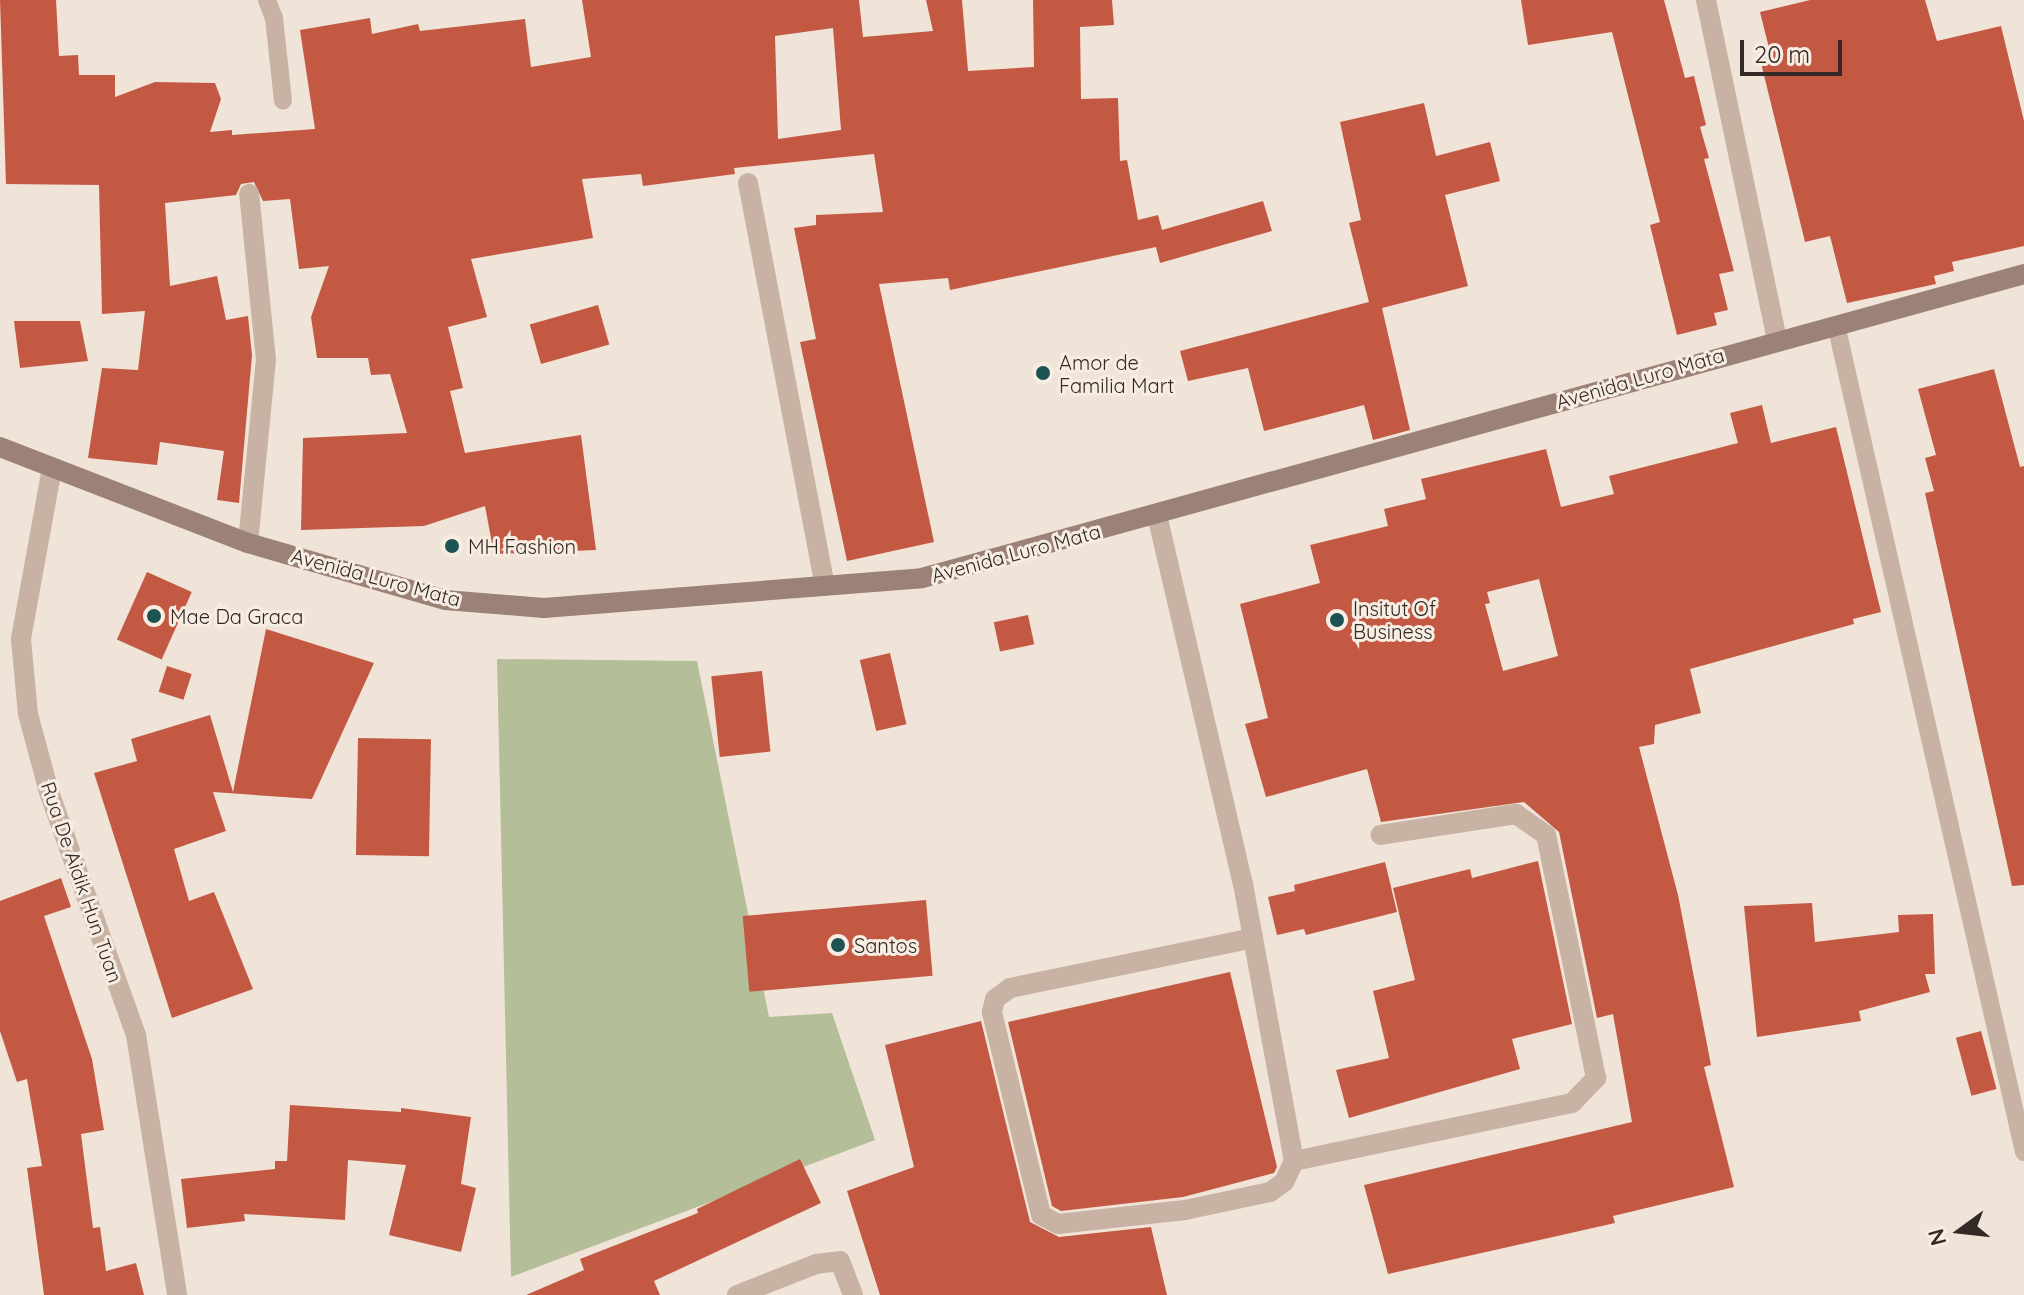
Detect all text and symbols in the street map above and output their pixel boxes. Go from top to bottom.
scale bar [1744,24,1846,74]
text: 20 m [1754,39,1810,69]
street label: Avenida Luro Mata [1553,342,1727,414]
place label: Amor de Familia Mart [1059,350,1174,397]
marker: Amor de Familia Mart [1034,364,1052,382]
street label: Avenida Luro Mata [929,519,1103,587]
place label: MH Fashion [468,534,576,558]
marker: MH Fashion [443,537,461,555]
street label: Avenida Luro Mata [289,543,463,611]
place label: Insitut Of Business [1353,596,1436,643]
place label: Mae Da Graca [170,604,303,628]
marker: Mae Da Graca [145,607,163,625]
marker: Insitut Of Business [1328,611,1346,629]
street label: Rua De Aidik Hun Tuan [36,778,128,986]
place label: Santos [854,933,917,957]
marker: Santos [829,936,847,954]
north arrow [1920,1191,2000,1271]
text: N [1921,1226,1952,1249]

